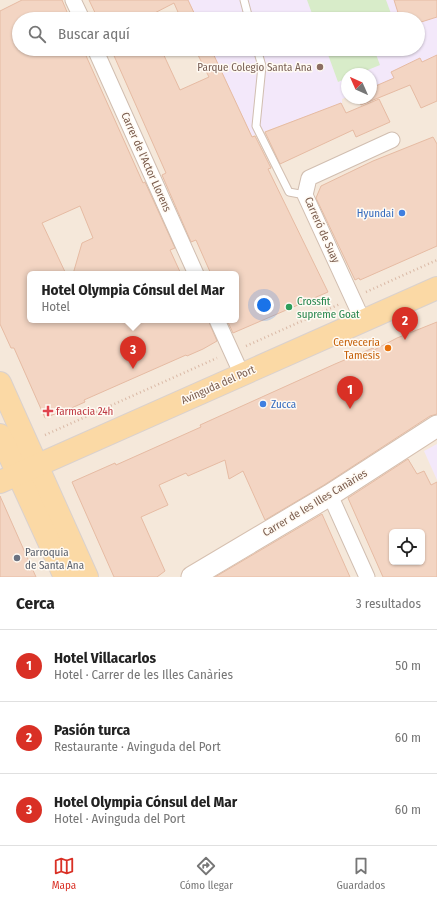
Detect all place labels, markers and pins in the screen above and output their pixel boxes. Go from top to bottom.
place label: Parque Colegio Santa Ana [197,61,312,74]
marker: Parque Colegio Santa Ana [315,62,325,72]
place label: Hyundai [357,207,394,220]
marker: Hyundai [397,208,407,218]
place label: Crossfit supreme Goat [297,295,360,321]
marker: Crossfit supreme Goat [284,302,294,312]
pin: 2 [392,307,418,340]
pin: 3 [120,336,146,369]
place label: Cerveceria Tamesis [333,336,380,362]
marker: Cerveceria Tamesis [383,343,393,353]
pin: 1 [337,376,363,409]
place label: Zucca [271,398,296,411]
marker: Zucca [258,399,268,409]
place label: farmacia 24h [56,405,113,418]
marker: farmacia 24h [43,406,53,416]
place label: Parroquia de Santa Ana [25,546,84,572]
marker: Parroquia de Santa Ana [12,553,22,563]

